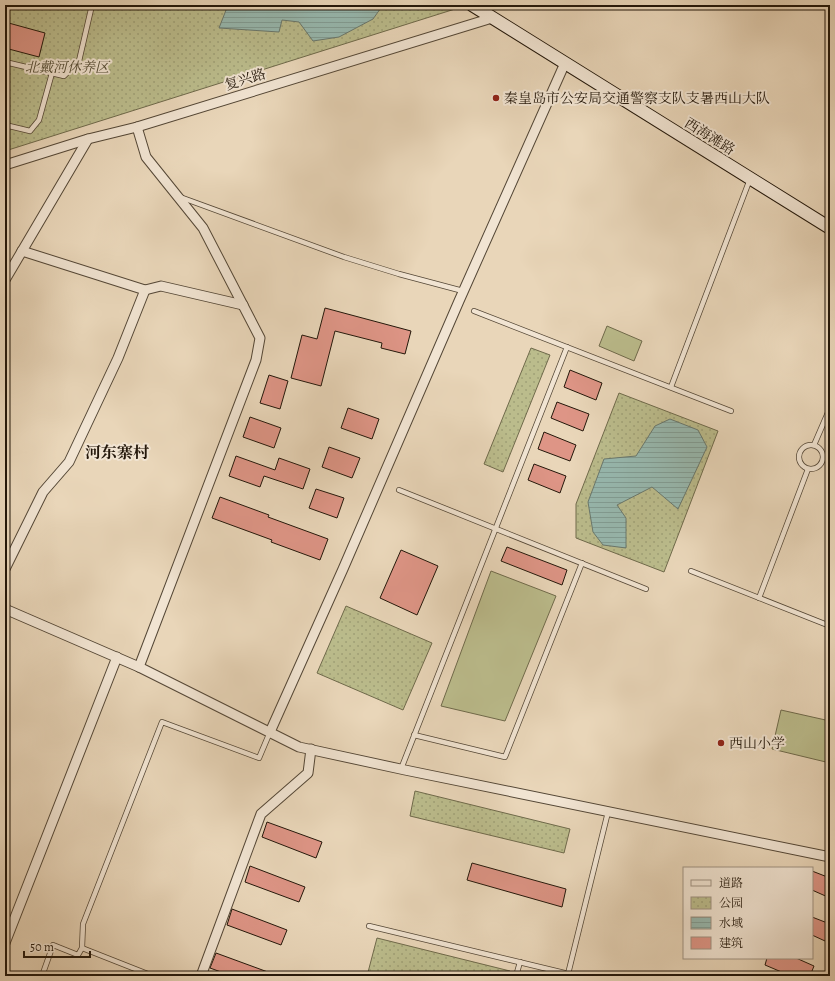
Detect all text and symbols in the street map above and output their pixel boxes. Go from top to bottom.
park label: 北戴河休养区 [25,58,111,77]
street label: 复兴路 [222,64,268,95]
place label: 秦皇岛市公安局交通警察支队支暑西山大队 [504,89,770,108]
marker: 秦皇岛市公安局交通警察支队支暑西山大队 [491,93,501,103]
street label: 西海滩路 [681,114,739,159]
district label: 河东寨村 [85,442,149,464]
place label: 西山小学 [729,734,785,753]
marker: 西山小学 [716,738,726,748]
legend [683,867,813,959]
text: 道路 [719,875,743,891]
text: 公园 [719,895,743,911]
text: 水域 [719,915,743,931]
scale bar [24,933,90,959]
text: 建筑 [719,935,743,951]
text: 50 m [30,939,54,955]

